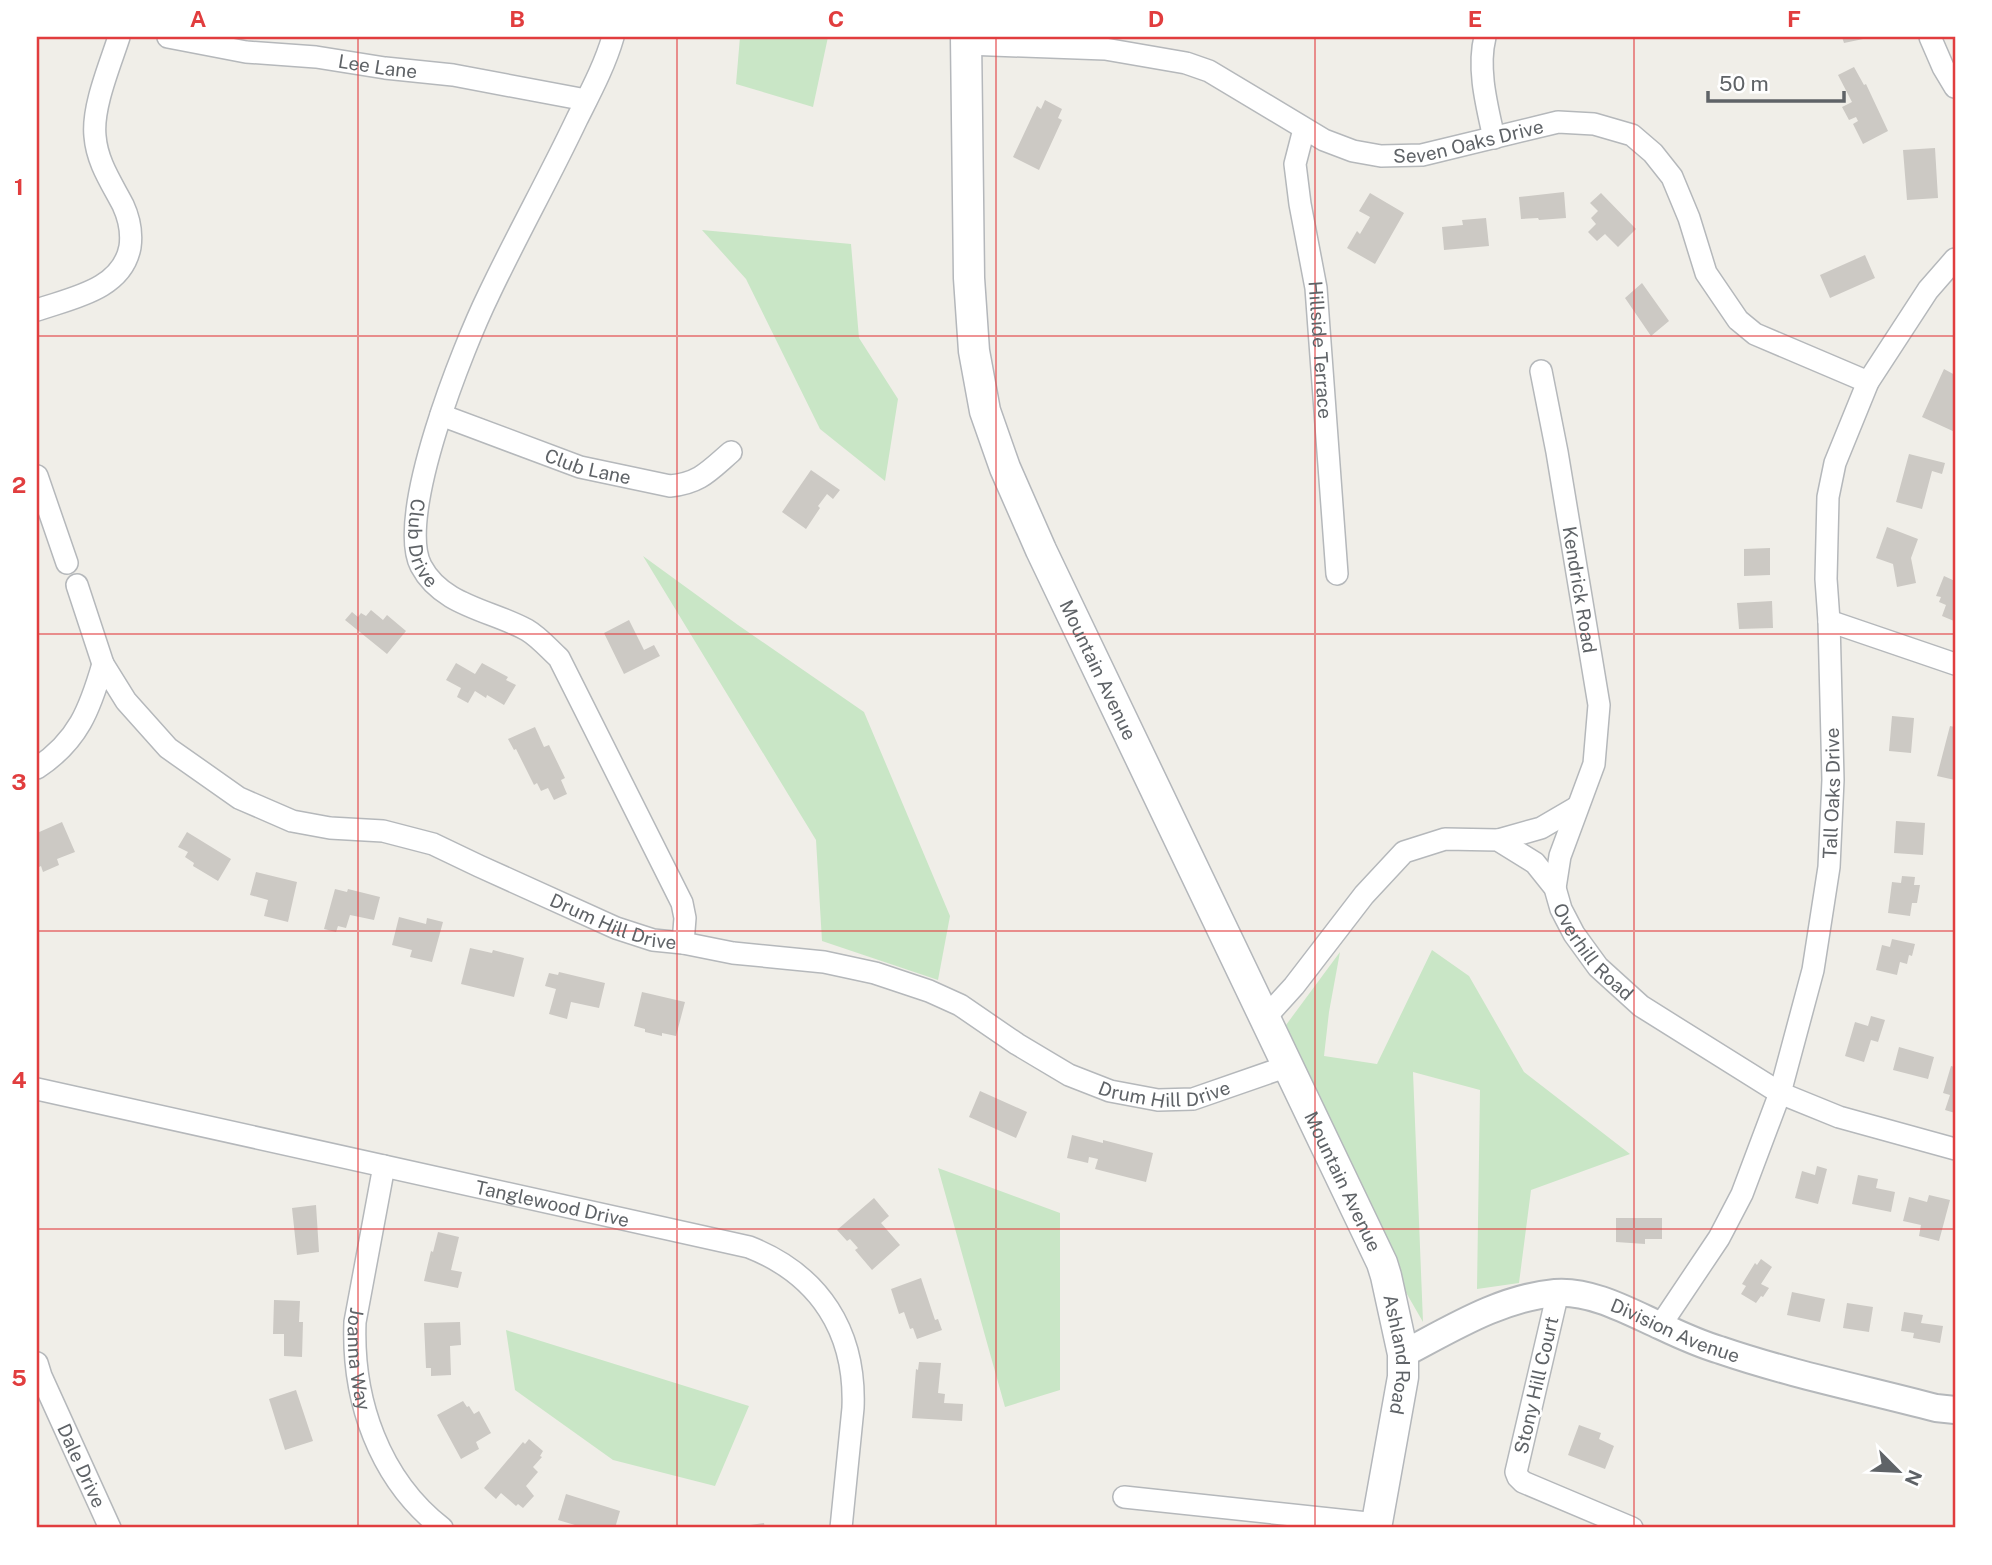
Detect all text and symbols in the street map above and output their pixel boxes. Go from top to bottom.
text: A [190,5,207,32]
text: B [509,5,525,32]
text: C [828,5,844,32]
text: D [1148,5,1164,32]
text: E [1468,5,1482,32]
text: F [1787,5,1801,32]
street label: Lee Lane [337,50,418,82]
scale bar [1708,60,1845,104]
text: 50 m [1719,71,1769,96]
street label: Seven Oaks Drive [1393,115,1546,167]
text: 1 [14,173,24,200]
street label: Hillside Terrace [1305,280,1337,420]
street label: Club Lane [542,444,633,488]
text: 2 [12,471,26,498]
street label: Club Drive [404,497,443,592]
street label: Kendrick Road [1558,524,1601,655]
street label: Mountain Avenue [1055,596,1141,743]
street label: Tall Oaks Drive [1818,727,1844,859]
text: 3 [11,768,27,795]
street label: Drum Hill Drive [547,889,678,953]
street label: Overhill Road [1549,899,1638,1005]
text: 4 [11,1066,27,1093]
street label: Drum Hill Drive [1095,1076,1233,1112]
street label: Mountain Avenue [1300,1108,1386,1255]
street label: Tanglewood Drive [473,1176,631,1231]
street label: Ashland Road [1379,1292,1414,1416]
street label: Division Avenue [1607,1294,1742,1367]
street label: Joanna Way [343,1306,376,1413]
street label: Stony Hill Court [1510,1314,1562,1456]
text: 5 [11,1364,27,1391]
street label: Dale Drive [53,1420,110,1511]
north arrow [1862,1436,1932,1506]
text: N [1900,1467,1927,1489]

